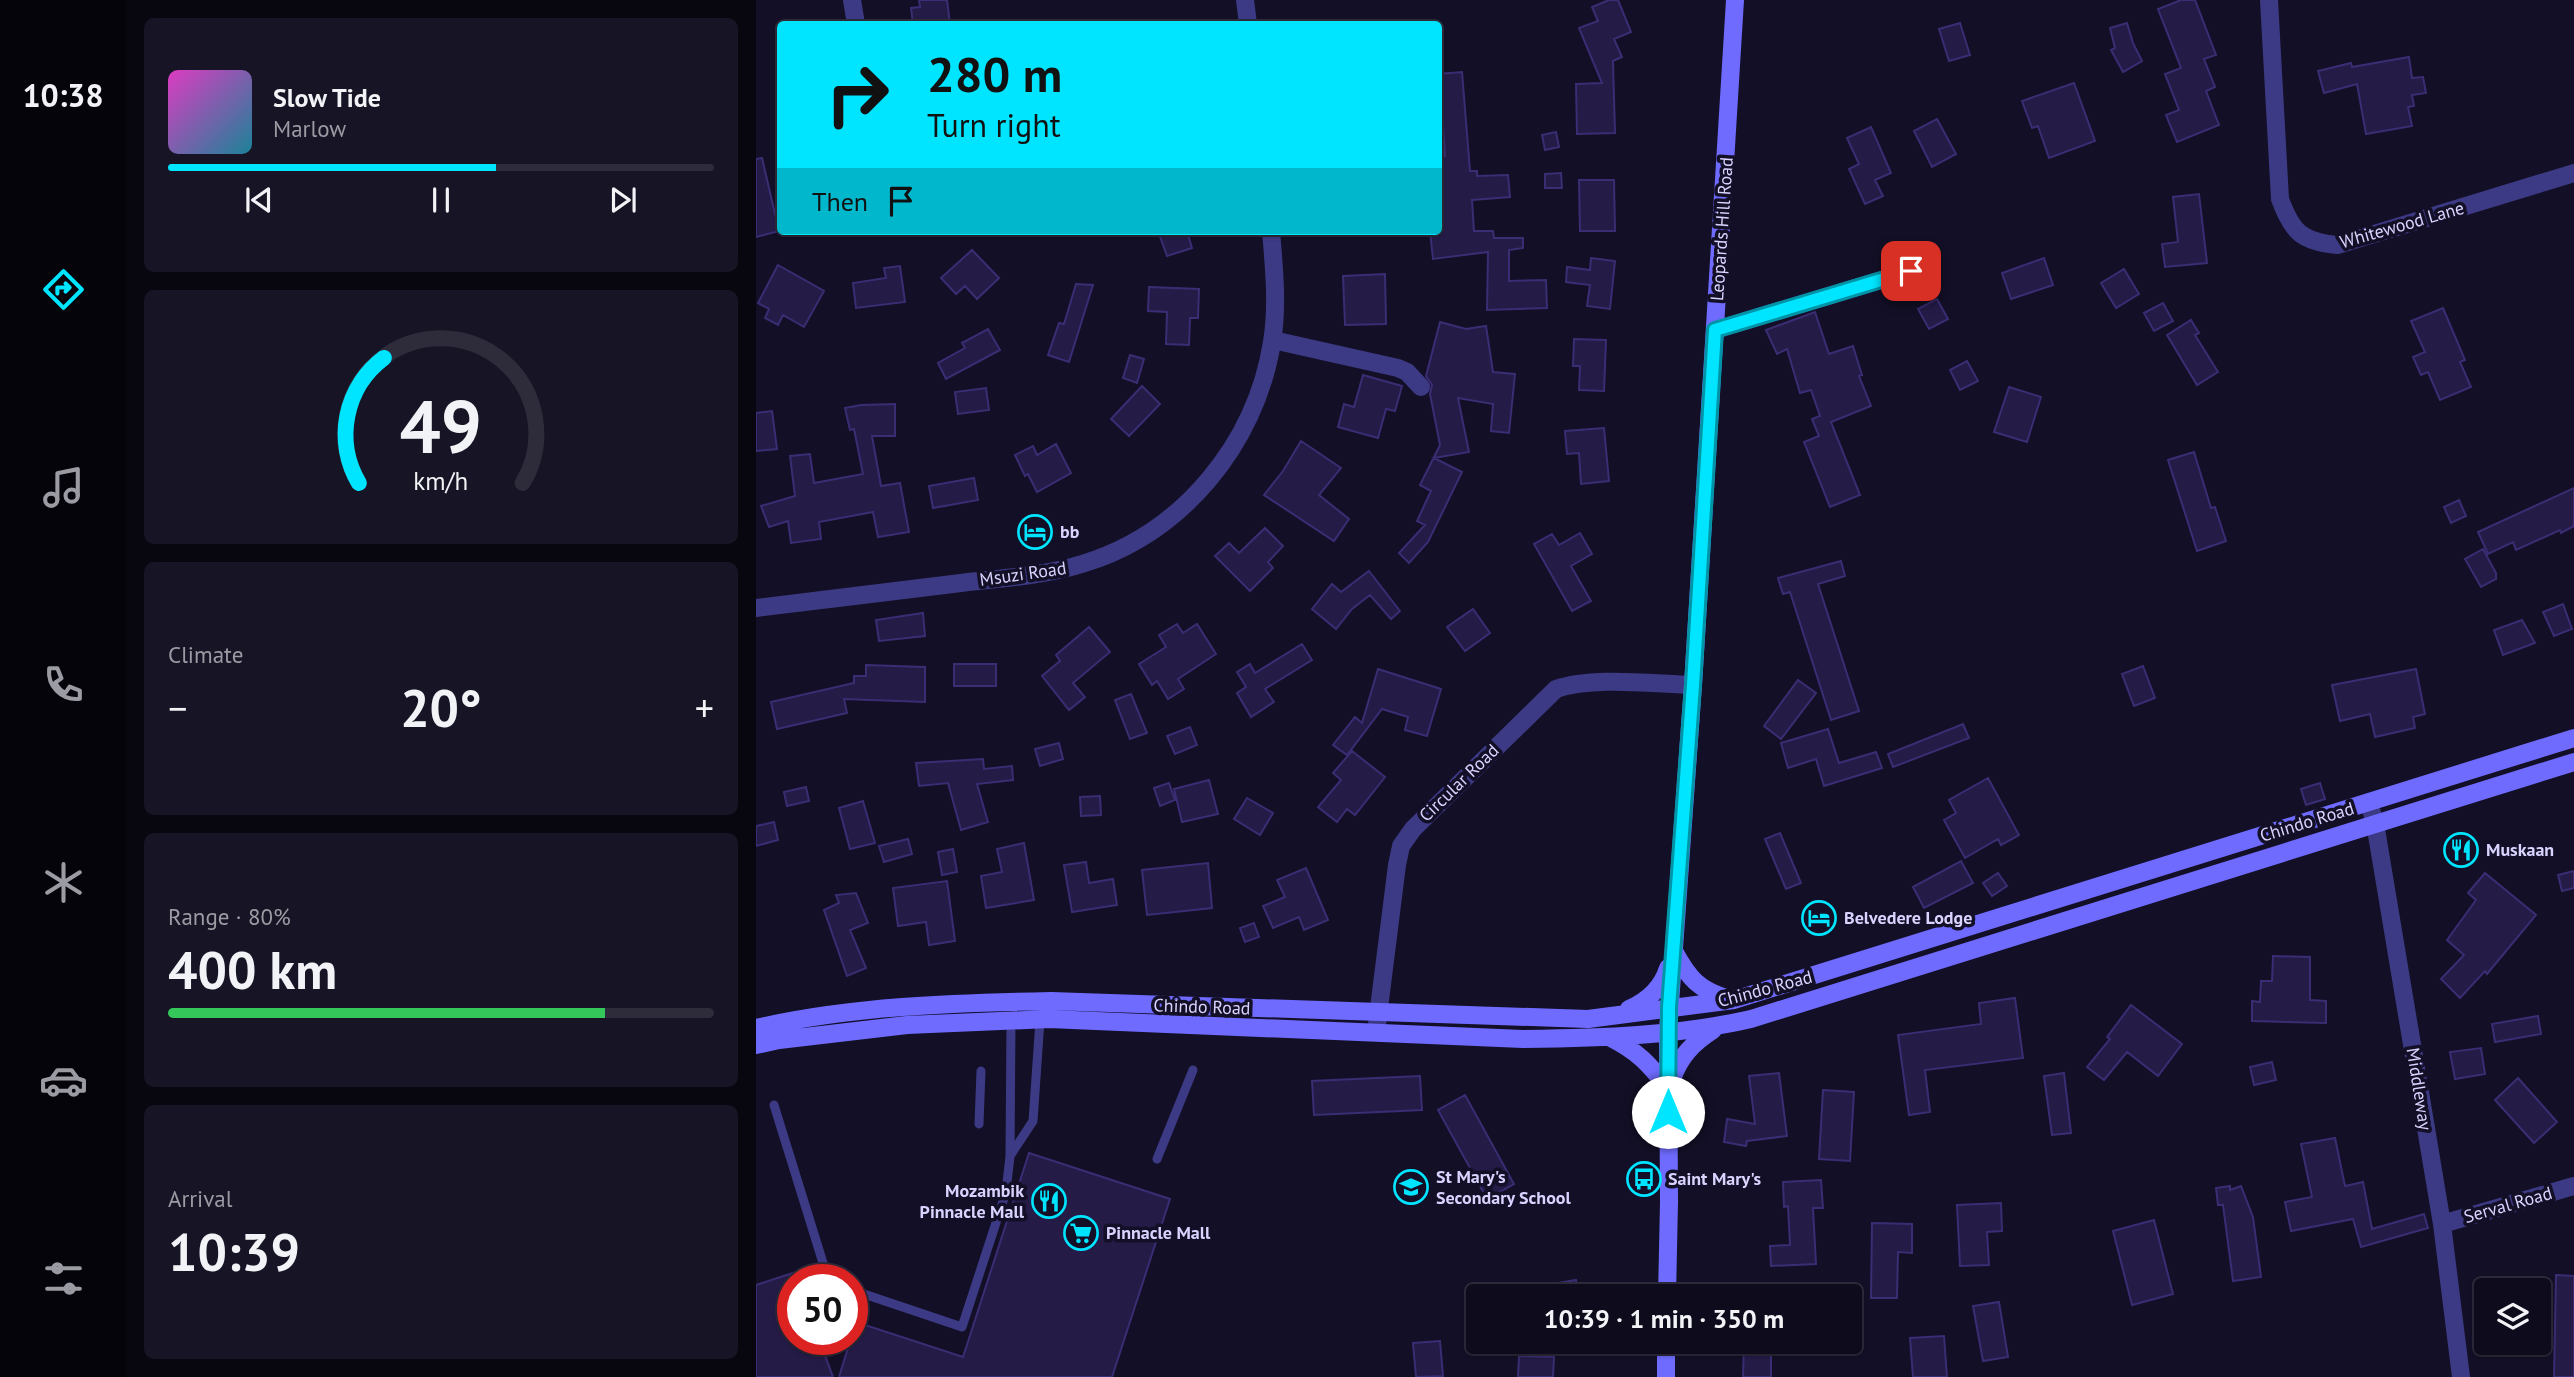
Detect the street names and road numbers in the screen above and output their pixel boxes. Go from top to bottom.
street label: Leopards Hill Road [1705,156,1738,302]
street label: Whitewood Lane [2337,196,2467,253]
street label: Msuzi Road [978,556,1068,591]
street label: Circular Road [1414,739,1503,826]
street label: Chindo Road [2257,796,2357,847]
street label: Chindo Road [1715,965,1815,1012]
street label: Chindo Road [1153,993,1251,1020]
street label: Middleway [2402,1046,2437,1132]
street label: Serval Road [2461,1181,2555,1228]

